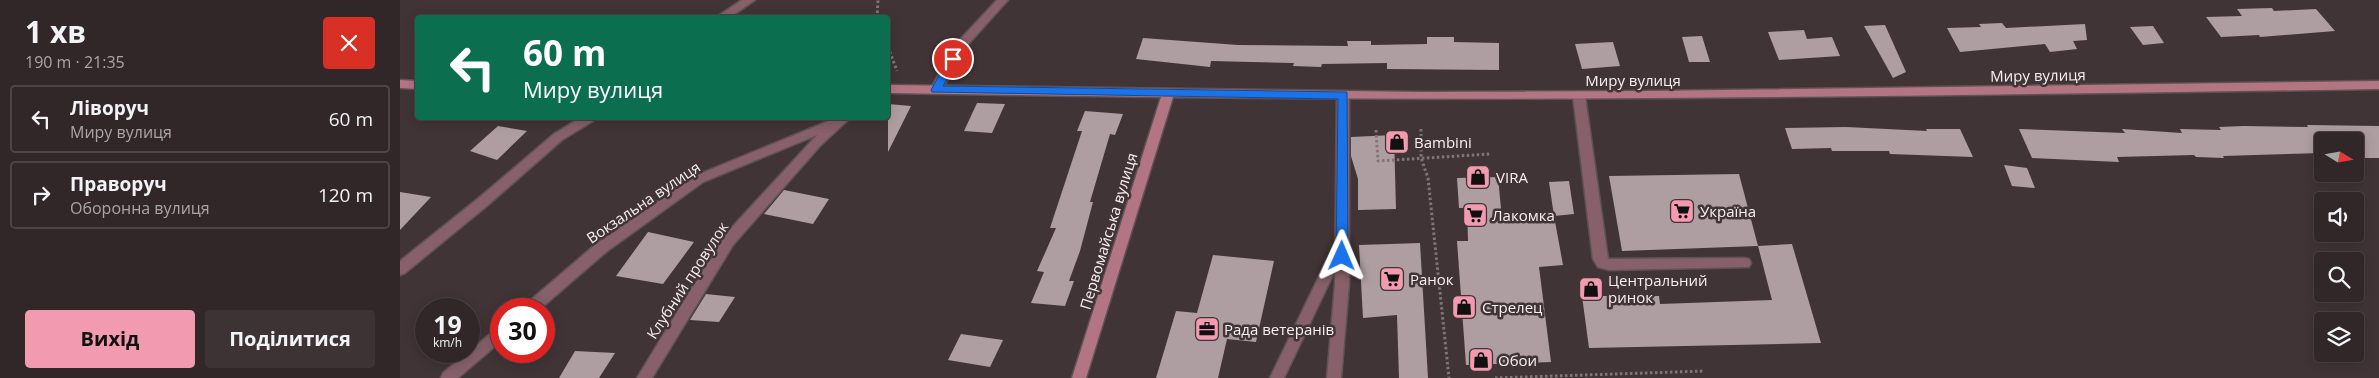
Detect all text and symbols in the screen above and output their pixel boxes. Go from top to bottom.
text: 1 хв [25,11,86,52]
button: close [323,17,375,69]
text: 60 m [523,29,606,76]
icon: left [440,35,505,100]
pin [932,38,974,80]
icon: arrive [939,45,967,73]
text: 190 m · 21:35 [25,51,125,73]
street label: Миру вулиця [1990,64,2086,86]
street label: Миру вулиця [1585,70,1681,90]
text: Миру вулиця [523,74,663,104]
text: Ліворуч [70,95,149,121]
icon: left [27,105,55,133]
text: 60 m [329,106,373,132]
text: Миру вулиця [70,121,172,143]
shop icon: Bambini [1384,129,1410,155]
place label: Bambini [1414,132,1472,152]
north arrow [2314,132,2364,182]
map controls [2314,132,2364,362]
street label: Первомайська вулиця [1075,150,1141,312]
street label: Вокзальна вулиця [582,156,704,248]
shop icon: VIRA [1465,164,1491,190]
place label: VIRA [1496,167,1528,187]
text: Праворуч [70,171,167,197]
icon: right [27,181,55,209]
text: 120 m [318,182,373,208]
button: sound [2314,192,2364,242]
text: Оборонна вулиця [70,197,210,219]
supermarket icon: Україна [1669,198,1695,224]
place label: Україна [1700,201,1756,221]
supermarket icon: Лакомка [1462,202,1488,228]
place label: Лакомка [1492,205,1555,225]
street label: Клубний провулок [642,217,732,342]
position arrow [1315,229,1367,281]
button: search [2314,252,2364,302]
supermarket icon: Ранок [1379,266,1405,292]
place label: Ранок [1410,269,1454,289]
place label: Центральний ринок [1608,270,1708,307]
shop icon: Центральний ринок [1578,276,1604,302]
shop icon: Стрелец [1451,294,1477,320]
place label: Стрелец [1482,297,1543,317]
speed limit sign: 30 [490,298,555,363]
text: 19 [433,307,462,341]
button: Вихід [25,310,195,368]
button: Поділитися [205,310,375,368]
button: layers [2314,312,2364,362]
office icon: Рада ветеранів [1194,316,1220,342]
place label: Рада ветеранів [1224,319,1334,339]
text: km/h [433,334,462,351]
shop icon: Обои [1468,347,1494,373]
place label: Обои [1498,350,1537,370]

